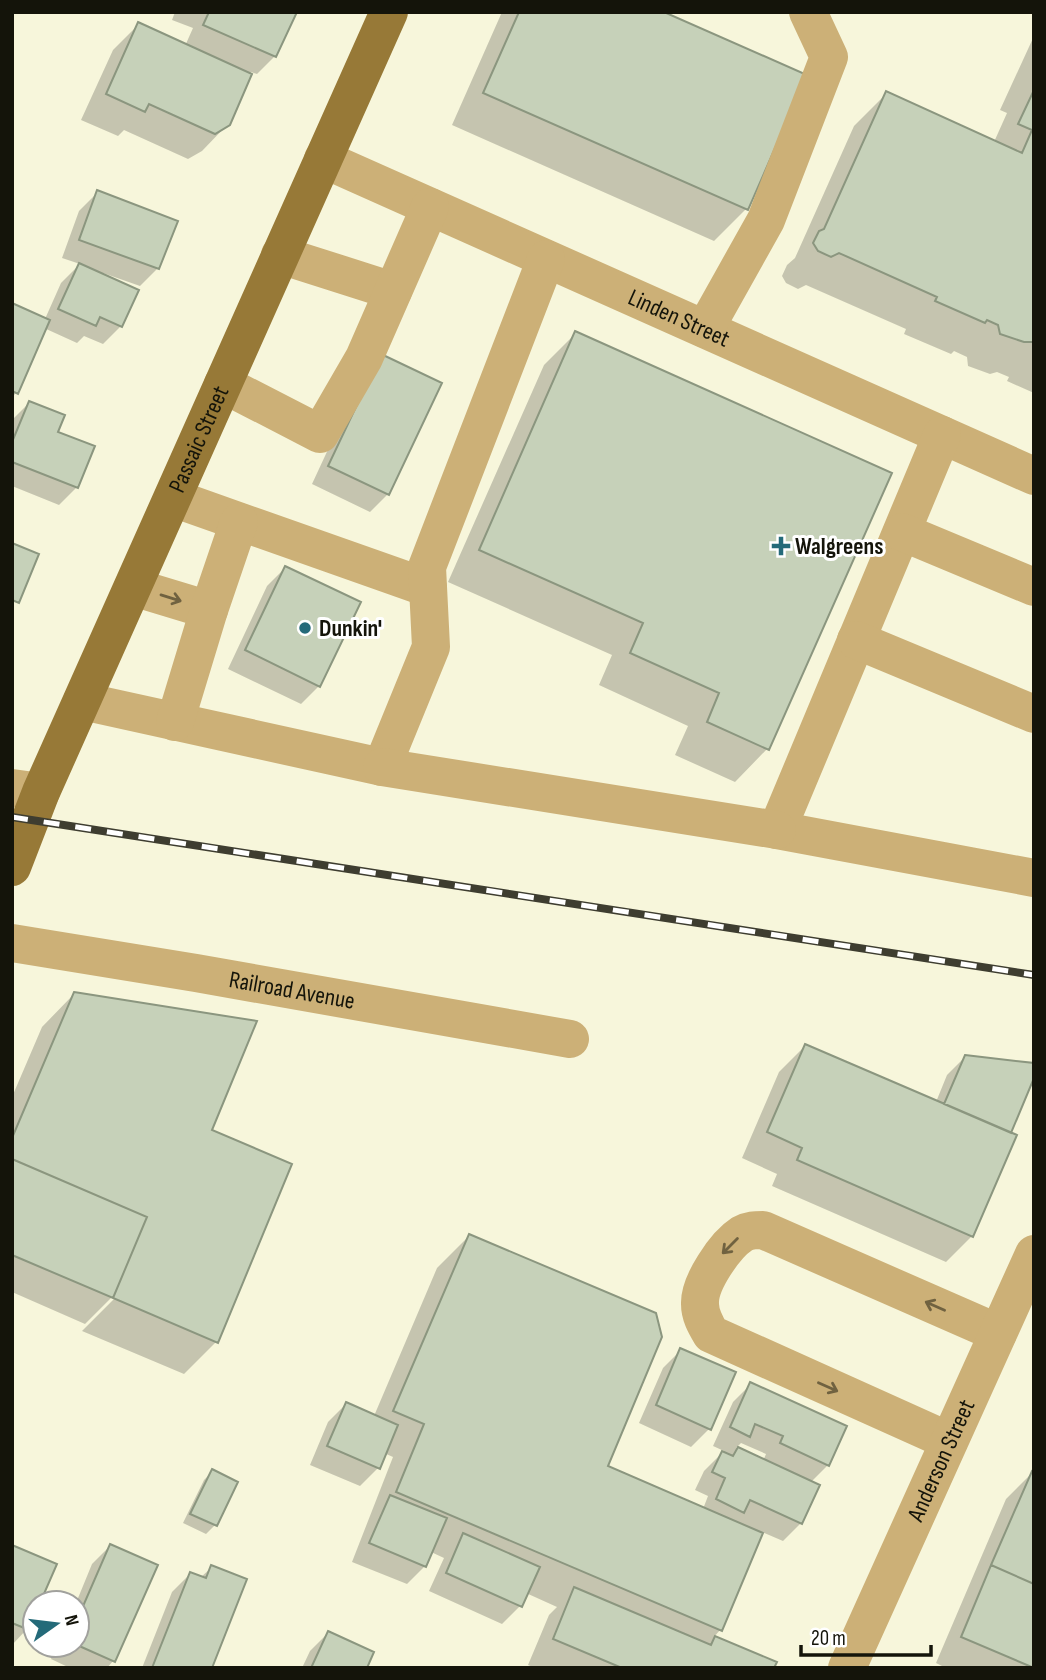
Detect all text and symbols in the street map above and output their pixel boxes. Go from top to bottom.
street label: Linden Street [624,283,734,353]
street label: Passaic Street [162,381,235,497]
place label: Walgreens [795,532,883,561]
marker: Walgreens [773,538,789,554]
one-way arrow [159,593,181,606]
place label: Dunkin' [319,614,382,643]
marker: Dunkin' [297,620,313,636]
street label: Railroad Avenue [227,965,357,1015]
one-way arrow [721,1237,738,1254]
one-way arrow [925,1299,947,1312]
one-way arrow [817,1381,838,1394]
street label: Anderson Street [900,1395,981,1527]
north arrow [21,1589,91,1659]
text: N [59,1613,83,1628]
scale bar [801,1614,930,1658]
text: 20 m [811,1626,846,1651]

